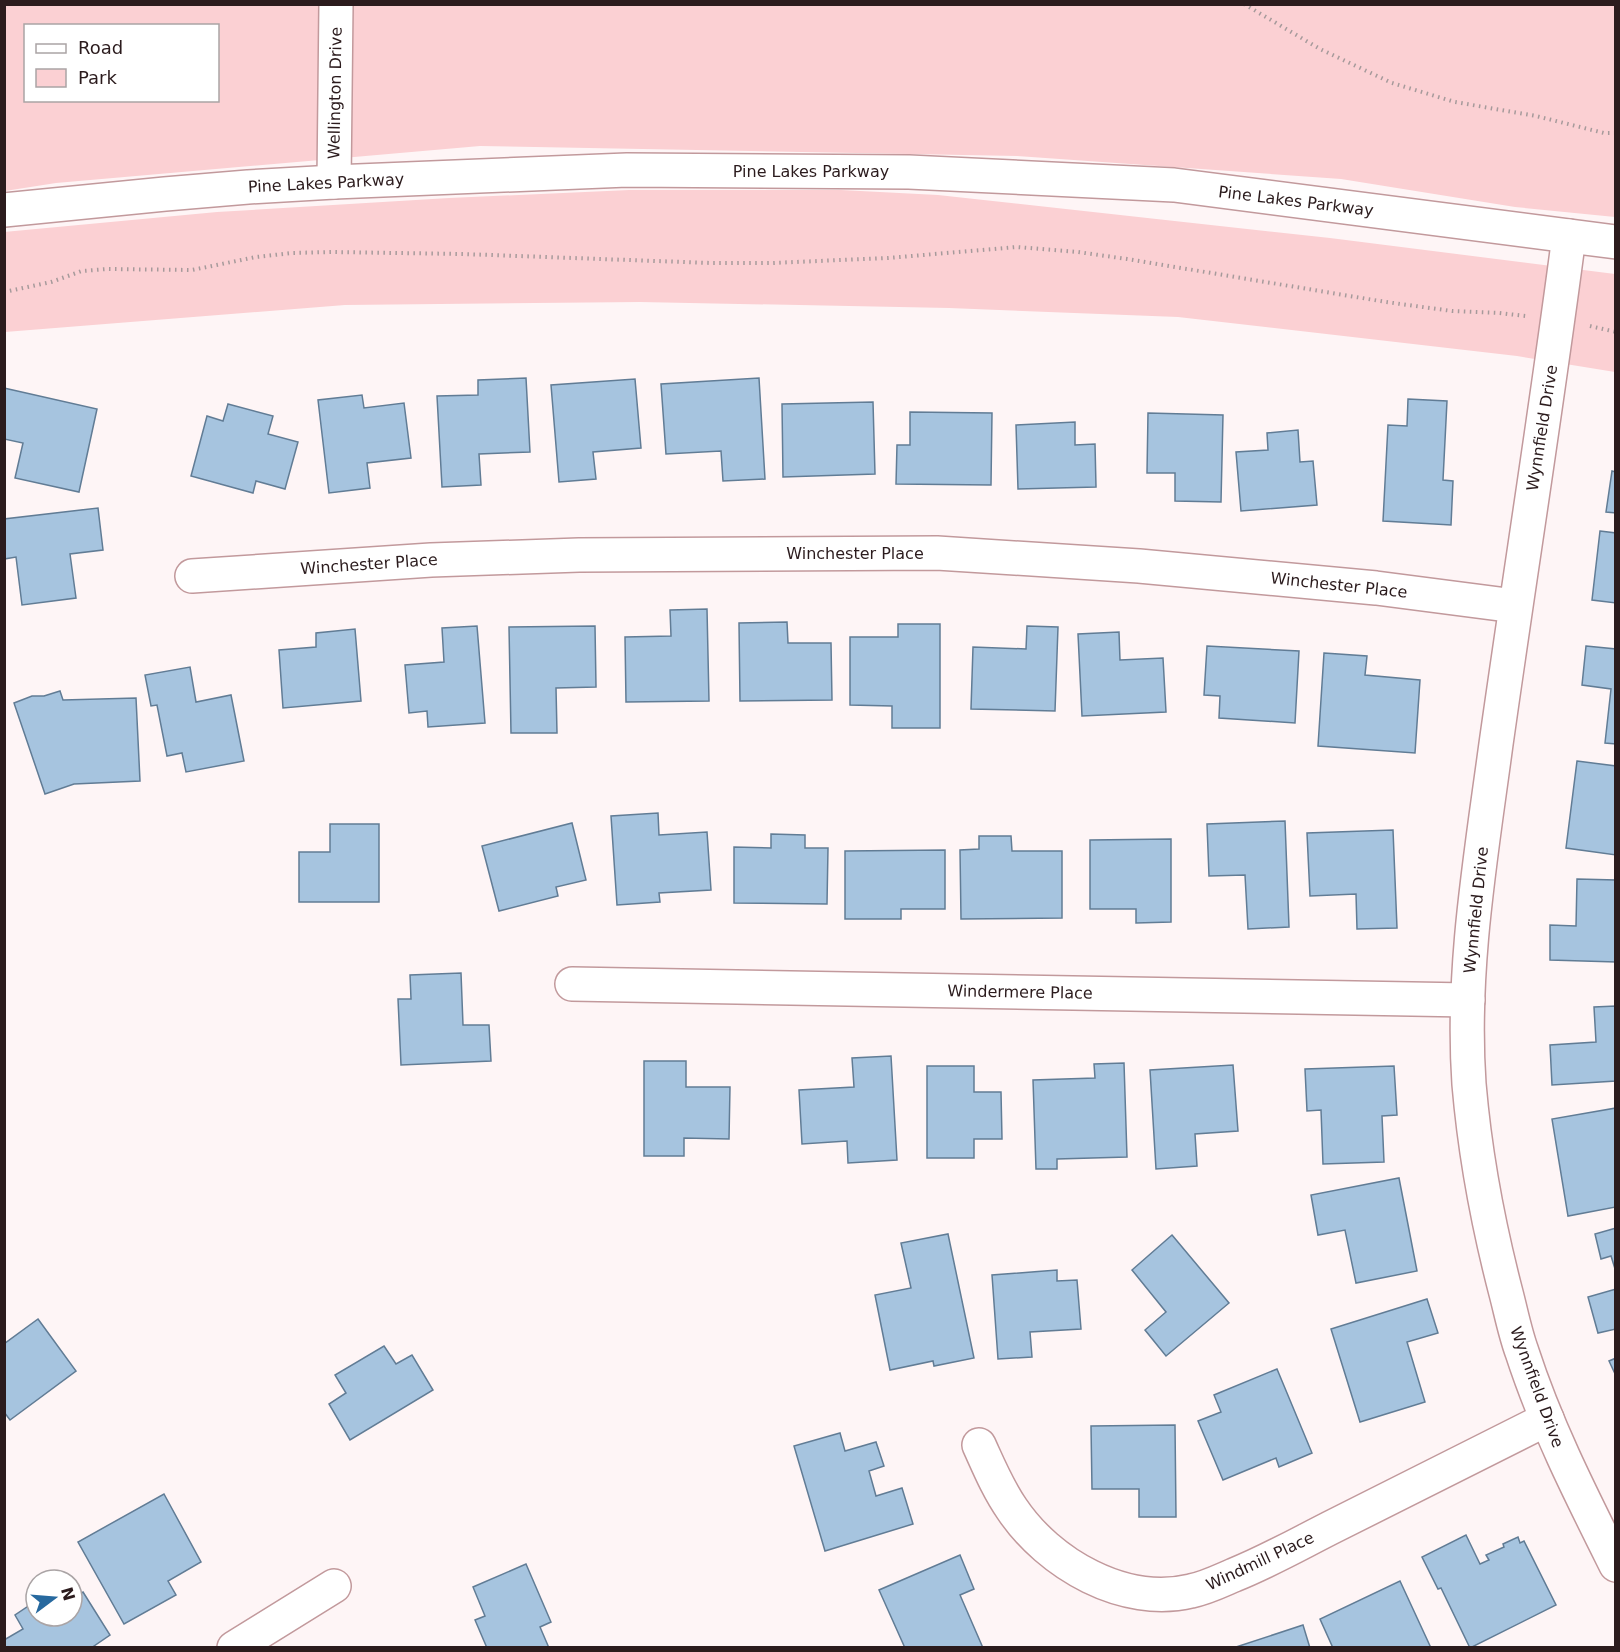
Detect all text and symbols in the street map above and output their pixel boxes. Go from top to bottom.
legend [24,24,219,102]
street label: Wellington Drive [324,27,346,159]
text: Road [78,37,123,58]
text: Park [78,67,117,88]
street label: Pine Lakes Parkway [733,162,889,181]
street label: Pine Lakes Parkway [247,169,405,197]
street label: Pine Lakes Parkway [1217,182,1375,220]
street label: Wynnfield Drive [1523,364,1561,492]
street label: Winchester Place [786,544,924,563]
street label: Winchester Place [300,550,438,578]
street label: Winchester Place [1270,568,1408,602]
street label: Wynnfield Drive [1460,846,1492,974]
street label: Windermere Place [947,981,1093,1003]
street label: Wynnfield Drive [1506,1324,1568,1450]
street label: Windmill Place [1203,1528,1317,1594]
north arrow [24,1568,84,1628]
text: N [57,1585,79,1603]

